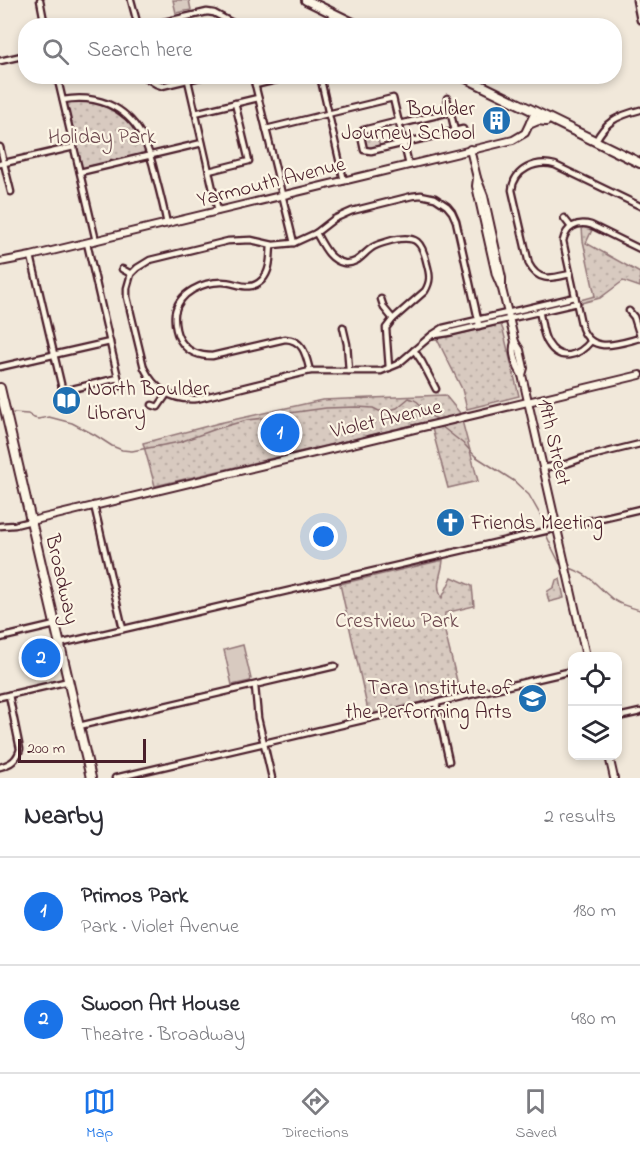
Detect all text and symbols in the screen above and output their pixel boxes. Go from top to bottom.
search box [18,18,622,84]
icon: search [39,35,72,68]
text: Search here [87,35,192,67]
place label: Boulder Journey School [341,95,475,151]
building icon: Boulder Journey School [480,104,512,136]
park label: Holiday Park [48,123,157,155]
street label: Yarmouth Avenue [194,150,349,216]
place label: North Boulder Library [87,375,210,431]
library icon: North Boulder Library [50,384,82,416]
street label: Violet Avenue [327,392,445,448]
street label: 19th Street [529,396,578,489]
pin: 1 [260,410,300,456]
church icon: Friends Meeting [434,506,466,538]
place label: Friends Meeting [470,509,603,541]
your location [309,522,338,551]
street label: Broadway [34,531,86,628]
park label: Crestview Park [335,607,460,637]
pin: 2 [22,636,60,680]
map controls [568,652,622,760]
button: locate [568,652,622,706]
place label: Tara Institute of the Performing Arts [345,674,512,730]
school or university icon: Tara Institute of the Performing Arts [517,683,549,715]
button: layers [568,706,622,760]
scale bar [18,736,146,764]
text: 200 m [27,737,65,761]
text: Nearby [24,798,103,836]
text: 2 results [544,803,616,832]
text: Primos Park [81,881,188,913]
text: 1 [40,897,47,926]
text: 180 m [573,897,616,926]
text: Park · Violet Avenue [81,913,239,942]
text: Swoon Art House [81,989,240,1021]
text: 2 [39,1005,48,1034]
text: 480 m [571,1005,616,1034]
text: Theatre · Broadway [81,1021,245,1050]
tab: Map [83,1085,116,1145]
tab: Directions [282,1085,349,1145]
tab: Saved [515,1085,557,1145]

